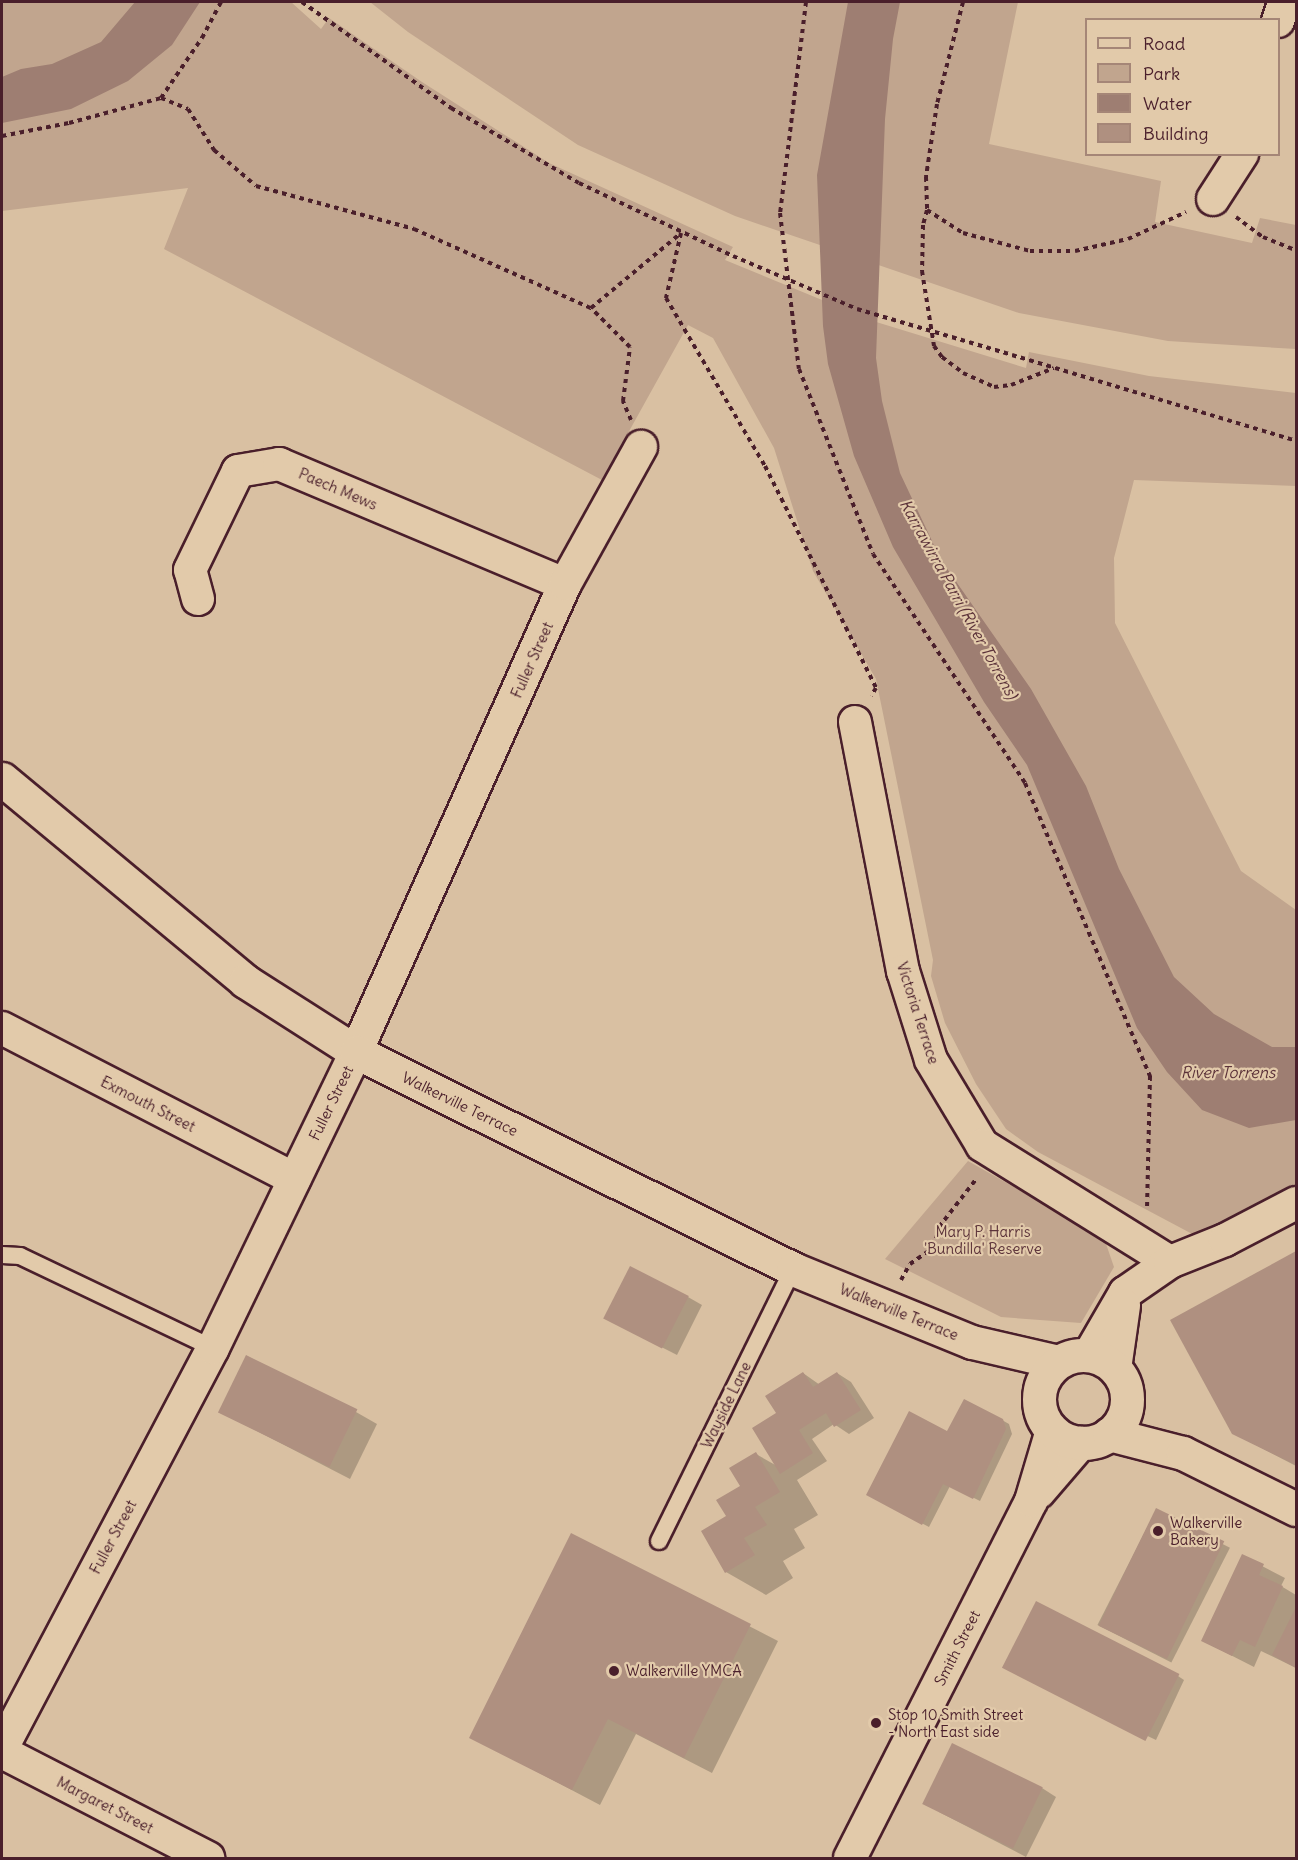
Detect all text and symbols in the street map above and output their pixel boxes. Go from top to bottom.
legend [1085,18,1280,156]
text: Road [1143,32,1185,55]
text: Park [1143,62,1180,85]
text: Water [1143,92,1192,115]
text: Building [1143,122,1208,145]
street label: Paech Mews [296,464,380,514]
water label: Karrawirra Parri (River Torrens) [896,496,1022,702]
street label: Fuller Street [507,619,557,701]
street label: Victoria Terrace [893,960,943,1066]
water label: River Torrens [1181,1062,1275,1082]
street label: Fuller Street [305,1063,357,1143]
street label: Walkerville Terrace [399,1068,521,1140]
street label: Exmouth Street [98,1072,198,1136]
park label: Mary P. Harris 'Bundilla' Reserve [924,1222,1042,1257]
street label: Walkerville Terrace [837,1280,961,1344]
street label: Wayside Lane [697,1359,755,1451]
street label: Fuller Street [86,1497,140,1577]
place label: Walkerville Bakery [1170,1513,1242,1548]
marker: Walkerville Bakery [1151,1524,1165,1538]
street label: Smith Street [930,1607,984,1689]
place label: Walkerville YMCA [626,1662,742,1680]
marker: Walkerville YMCA [607,1664,621,1678]
place label: Stop 10 Smith Street - North East side [888,1705,1023,1740]
marker: Stop 10 Smith Street - North East side [869,1716,883,1730]
street label: Margaret Street [54,1773,156,1837]

